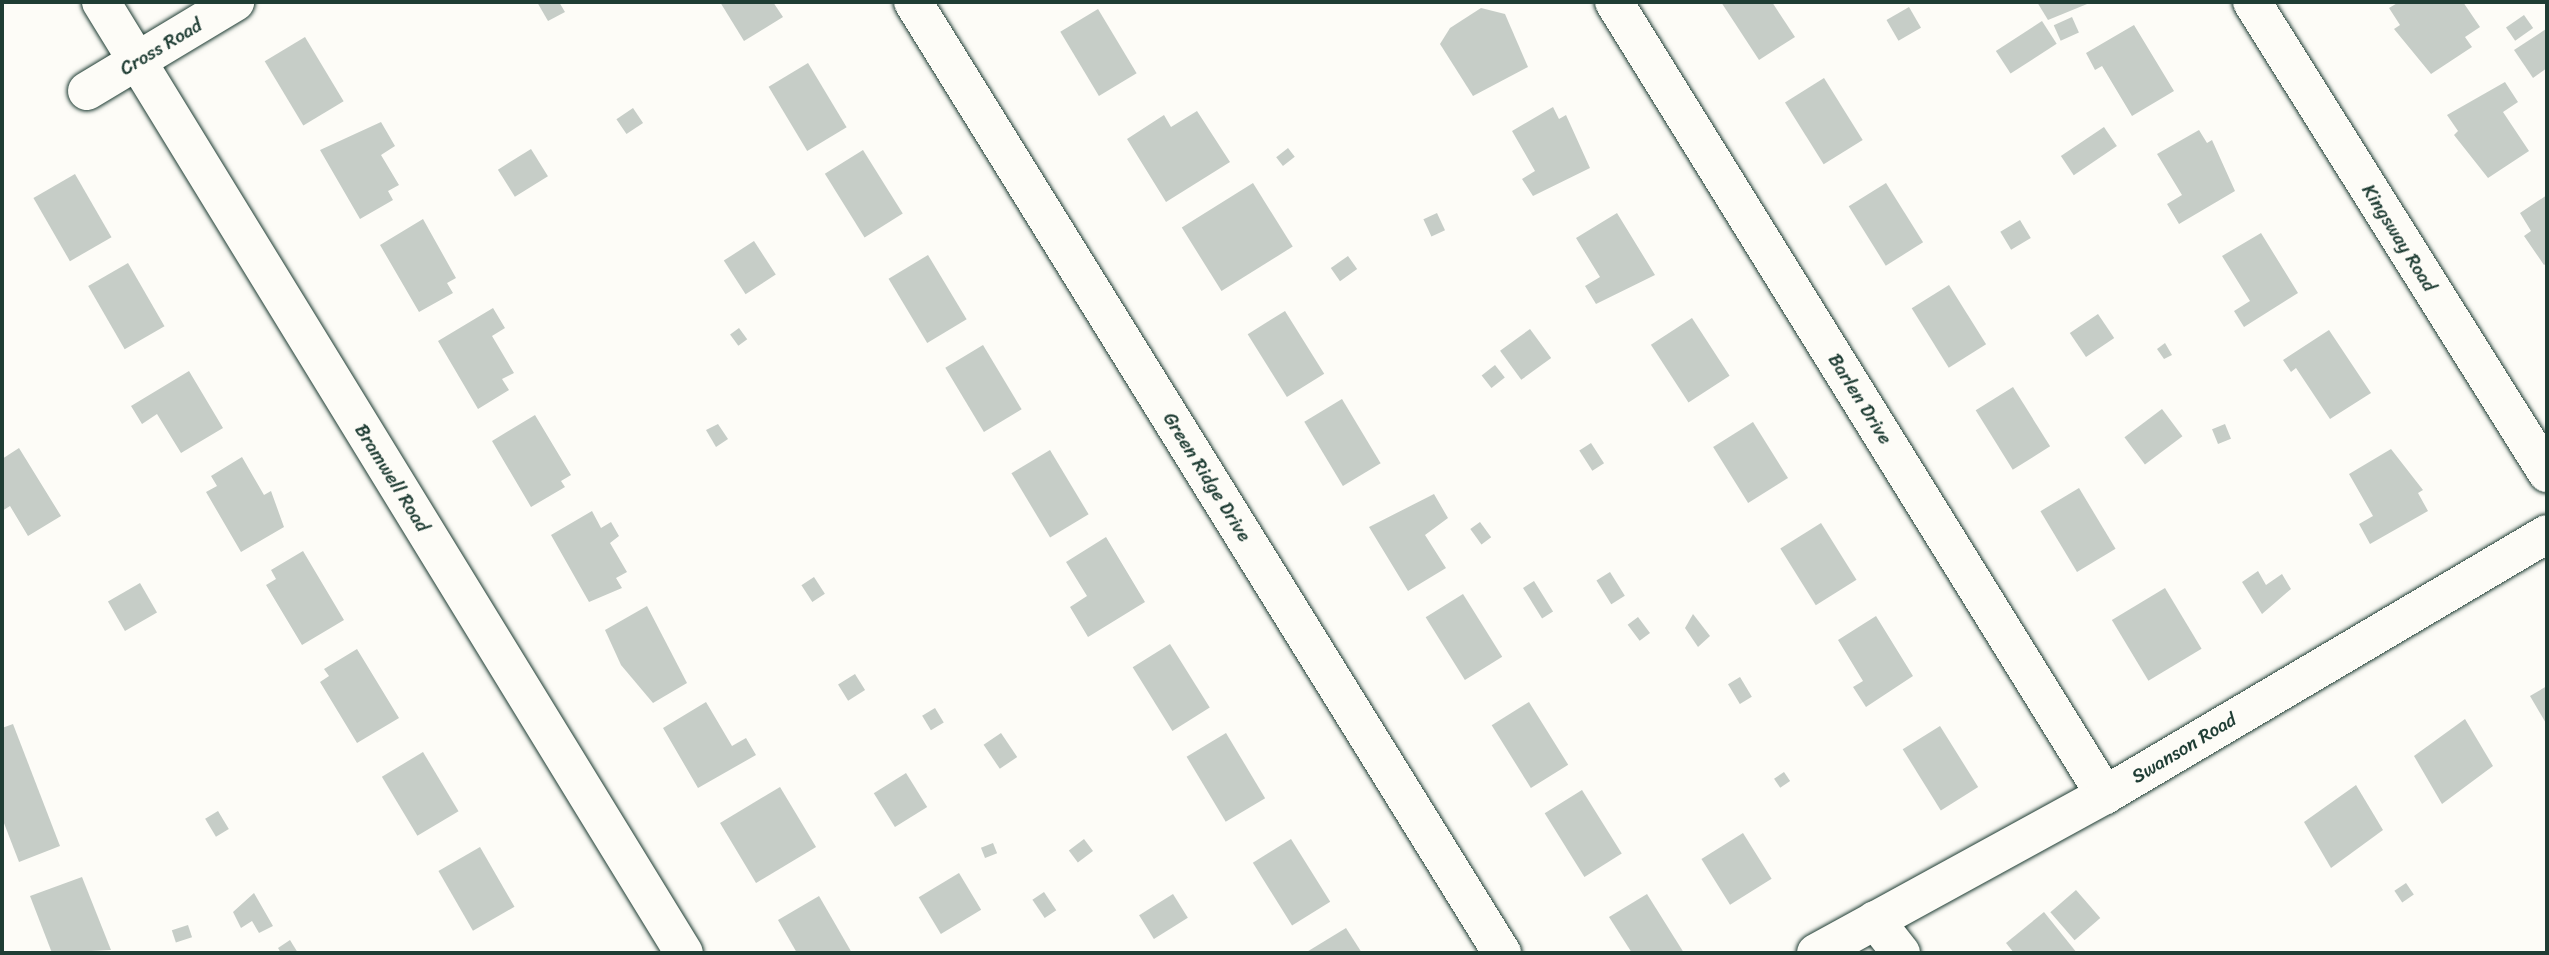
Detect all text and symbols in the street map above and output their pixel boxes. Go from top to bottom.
street label: Cross Road [116,14,206,80]
street label: Kingsway Road [2357,180,2441,296]
street label: Barlen Drive [1823,349,1897,449]
street label: Green Ridge Drive [1158,408,1256,546]
street label: Bramwell Road [350,420,434,536]
street label: Swanson Road [2127,708,2241,788]

